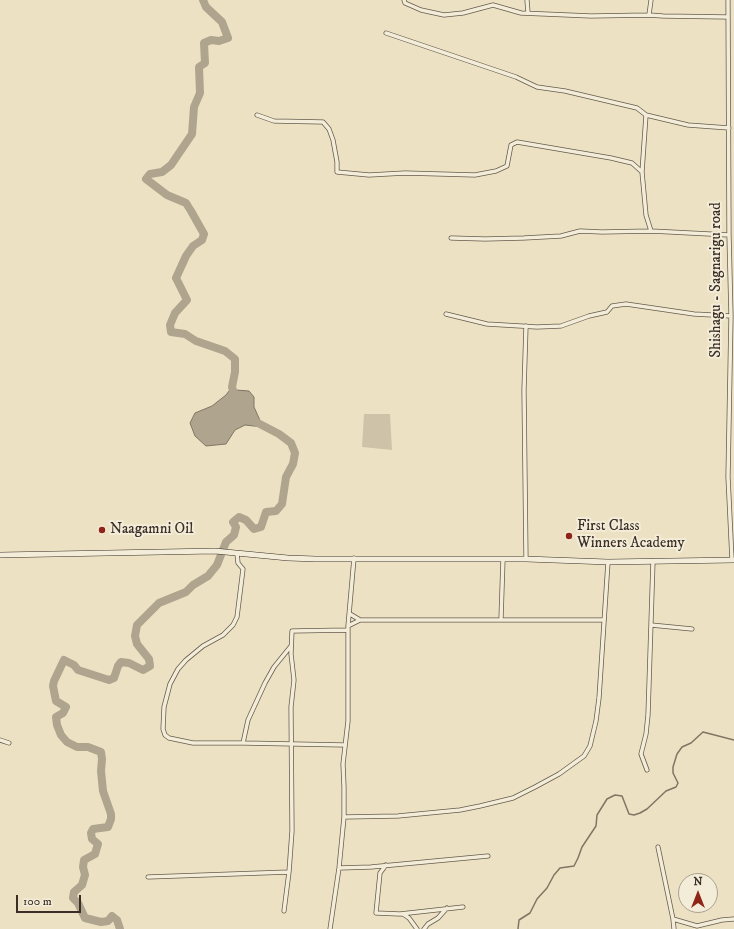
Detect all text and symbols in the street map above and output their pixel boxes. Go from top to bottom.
street label: Shishagu - Sagnarigu road [708,202,726,358]
place label: First Class Winners Academy [577,518,685,553]
place label: Naagamni Oil [110,521,194,539]
marker: Naagamni Oil [97,525,107,535]
marker: First Class Winners Academy [564,531,574,541]
north arrow [678,873,718,913]
text: N [693,875,703,889]
scale bar [18,887,83,913]
text: 100 m [23,894,52,909]

